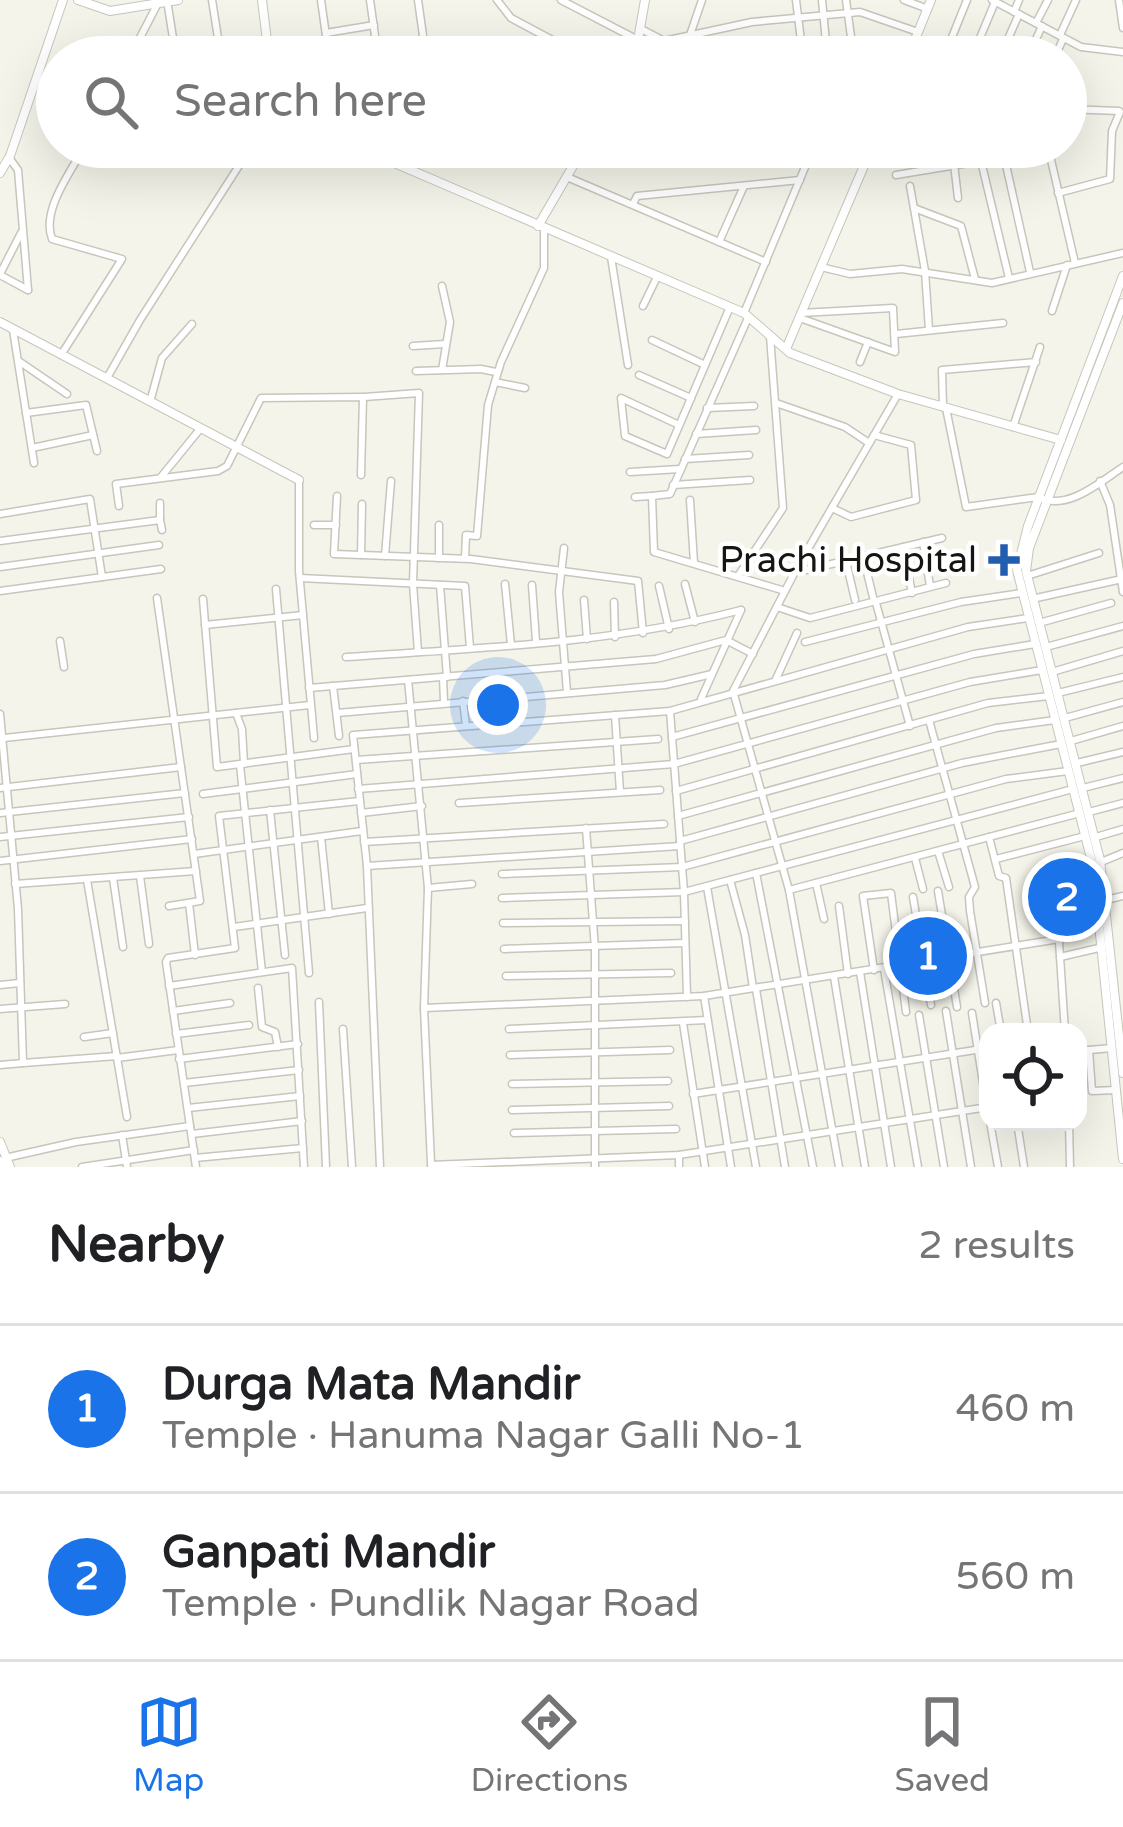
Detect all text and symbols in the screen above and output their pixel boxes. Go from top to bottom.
search box [36,36,1087,168]
icon: search [78,69,144,135]
text: Search here [174,75,427,129]
place label: Prachi Hospital [719,539,977,582]
marker: Prachi Hospital [988,544,1020,576]
your location [468,675,528,735]
pin: 2 [1028,852,1106,942]
pin: 1 [889,911,967,1001]
map controls [979,1023,1087,1131]
button: locate [979,1023,1087,1131]
text: Nearby [48,1214,225,1276]
text: 2 results [918,1222,1075,1269]
text: Durga Mata Mandir [162,1358,580,1412]
text: 1 [75,1385,99,1432]
text: 460 m [956,1385,1075,1432]
text: Temple · Hanuma Nagar Galli No-1 [162,1412,805,1459]
text: Ganpati Mandir [162,1526,495,1580]
text: 2 [75,1553,99,1600]
text: 560 m [956,1553,1075,1600]
text: Temple · Pundlik Nagar Road [162,1580,700,1627]
tab: Map [133,1689,204,1800]
tab: Directions [470,1689,628,1800]
tab: Saved [895,1689,990,1800]

